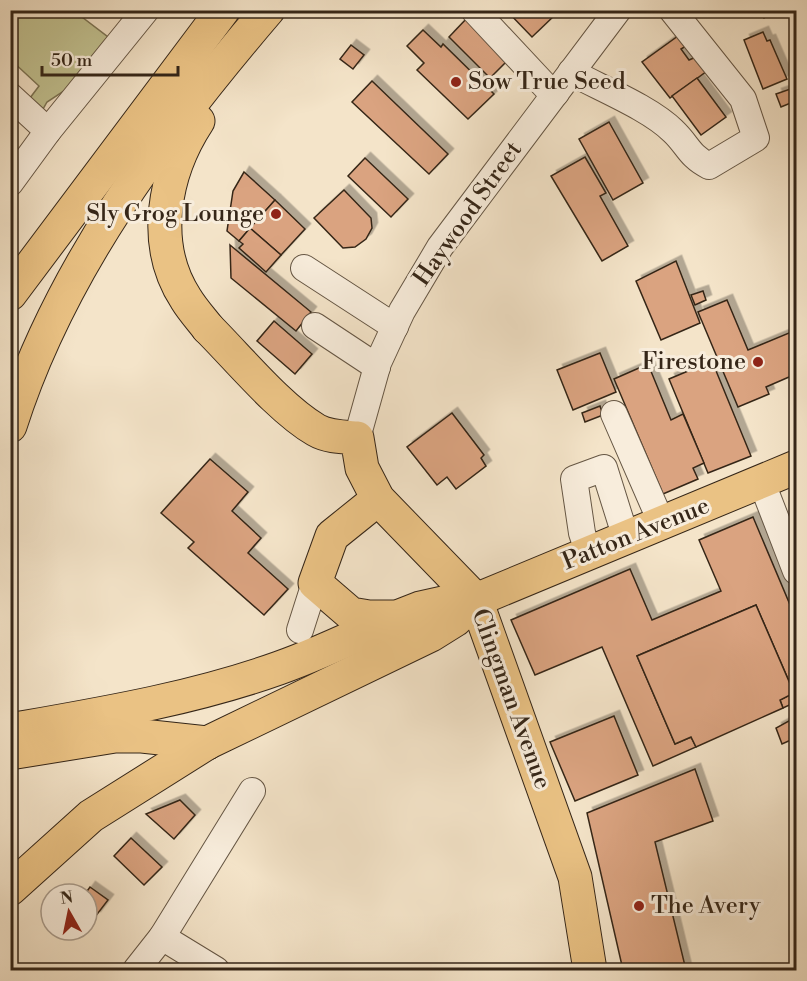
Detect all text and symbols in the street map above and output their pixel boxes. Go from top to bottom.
scale bar [42,39,178,77]
text: 50 m [51,49,93,72]
place label: Sow True Seed [468,67,626,97]
marker: Sow True Seed [449,75,463,89]
street label: Haywood Street [407,135,529,292]
place label: Sly Grog Lounge [86,199,264,229]
marker: Sly Grog Lounge [269,207,283,221]
place label: Firestone [641,347,746,377]
marker: Firestone [751,355,765,369]
street label: Patton Avenue [558,491,714,577]
street label: Clingman Avenue [464,605,558,793]
north arrow [39,882,99,942]
text: N [59,887,75,909]
place label: The Avery [651,891,761,921]
marker: The Avery [632,899,646,913]

